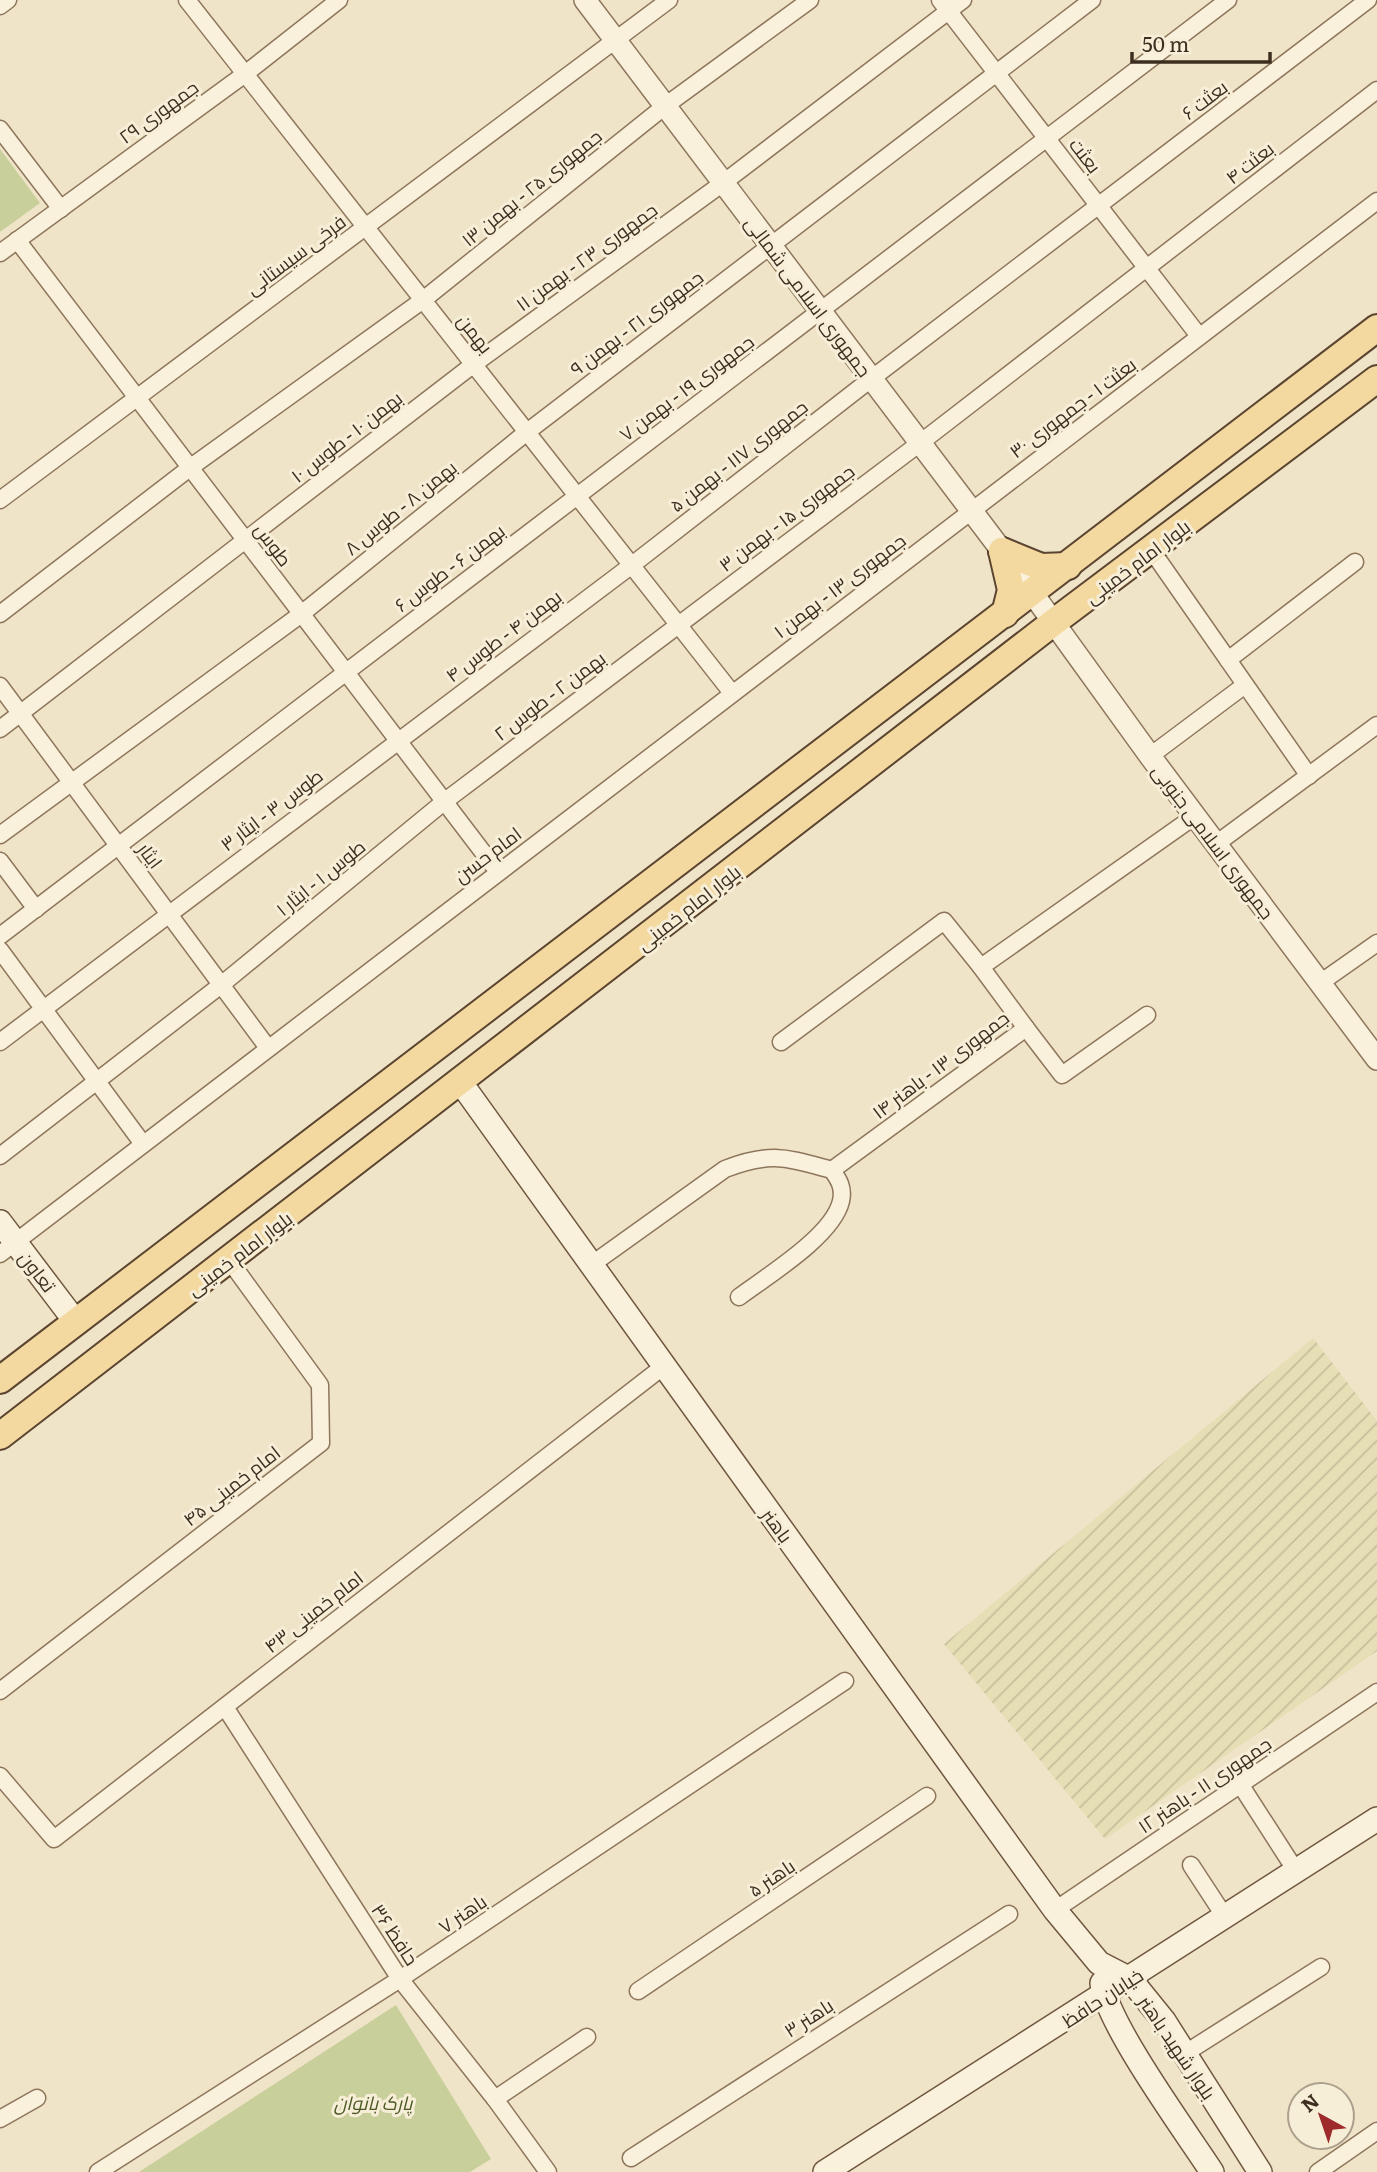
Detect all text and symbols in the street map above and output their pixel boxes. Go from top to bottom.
scale bar [1132,21,1270,65]
text: 50 m [1142,27,1189,58]
street label: جمهوری ۲۹ [112,72,204,150]
street label: بعثت ۶ [1175,72,1233,126]
street label: جمهوری ۲۵ - بهمن ۱۳ [455,121,607,253]
street label: بعثت [1063,131,1109,179]
street label: بعثت ۴ [1219,134,1279,190]
street label: جمهوری ۲۳ - بهمن ۱۱ [509,195,663,317]
street label: فرخی سیستانی [239,207,351,301]
street label: جمهوری اسلامی شمالی [739,210,879,382]
street label: جمهوری ۲۱ - بهمن ۹ [564,263,708,381]
street label: بهمن [452,307,500,359]
street label: جمهوری ۱۹ - بهمن ۷ [613,327,759,447]
street label: بعثت ۱ - جمهوری ۳۰ [1003,350,1141,464]
street label: بهمن ۱۰ - طوس ۱۰ [284,383,408,489]
street label: جمهوری ۱۱۷ - بهمن ۵ [663,392,813,518]
street label: بهمن ۸ - طوس ۸ [338,453,462,561]
street label: جمهوری ۱۵ - بهمن ۳ [712,457,860,577]
street label: بلوار امام خمینی [1078,512,1196,611]
street label: طوس [248,516,300,572]
street label: بهمن ۶ - طوس ۶ [388,516,510,618]
street label: جمهوری ۱۳ - بهمن ۱ [767,526,911,644]
street label: بهمن ۴ - طوس ۴ [439,582,567,688]
street label: بهمن ۲ - طوس ۲ [487,644,611,746]
street label: جمهوری اسلامی جنوبی [1146,757,1282,925]
street label: طوس ۳ - ایثار ۳ [214,761,328,857]
street label: امام حسن [447,819,527,890]
street label: طوس ۱ - ایثار ۱ [269,832,371,922]
street label: ایثار [131,835,170,874]
street label: بلوار امام خمینی [630,857,747,958]
street label: جمهوری ۱۳ - باهنر ۱۴ [866,1003,1014,1125]
street label: بلوار امام خمینی [180,1204,298,1303]
street label: تعاون [13,1244,63,1298]
street label: امام خمینی ۴۵ [176,1438,286,1533]
street label: باهنر [755,1501,800,1548]
street label: امام خمینی ۴۳ [257,1563,369,1660]
street label: جمهوری ۱۱ - باهنر ۱۲ [1132,1729,1276,1839]
street label: باهنر ۵ [742,1851,800,1903]
street label: باهنر ۷ [432,1887,492,1939]
street label: حافظ ۳۶ [366,1898,426,1970]
street label: خیابان حافظ [1056,1960,1148,2034]
street label: بلوار شهید باهنر [1132,1988,1223,2105]
street label: باهنر ۳ [778,1991,838,2043]
north arrow [1286,2081,1356,2151]
text: N [1294,2086,1325,2118]
park label: پارک بانوان [334,2088,413,2116]

